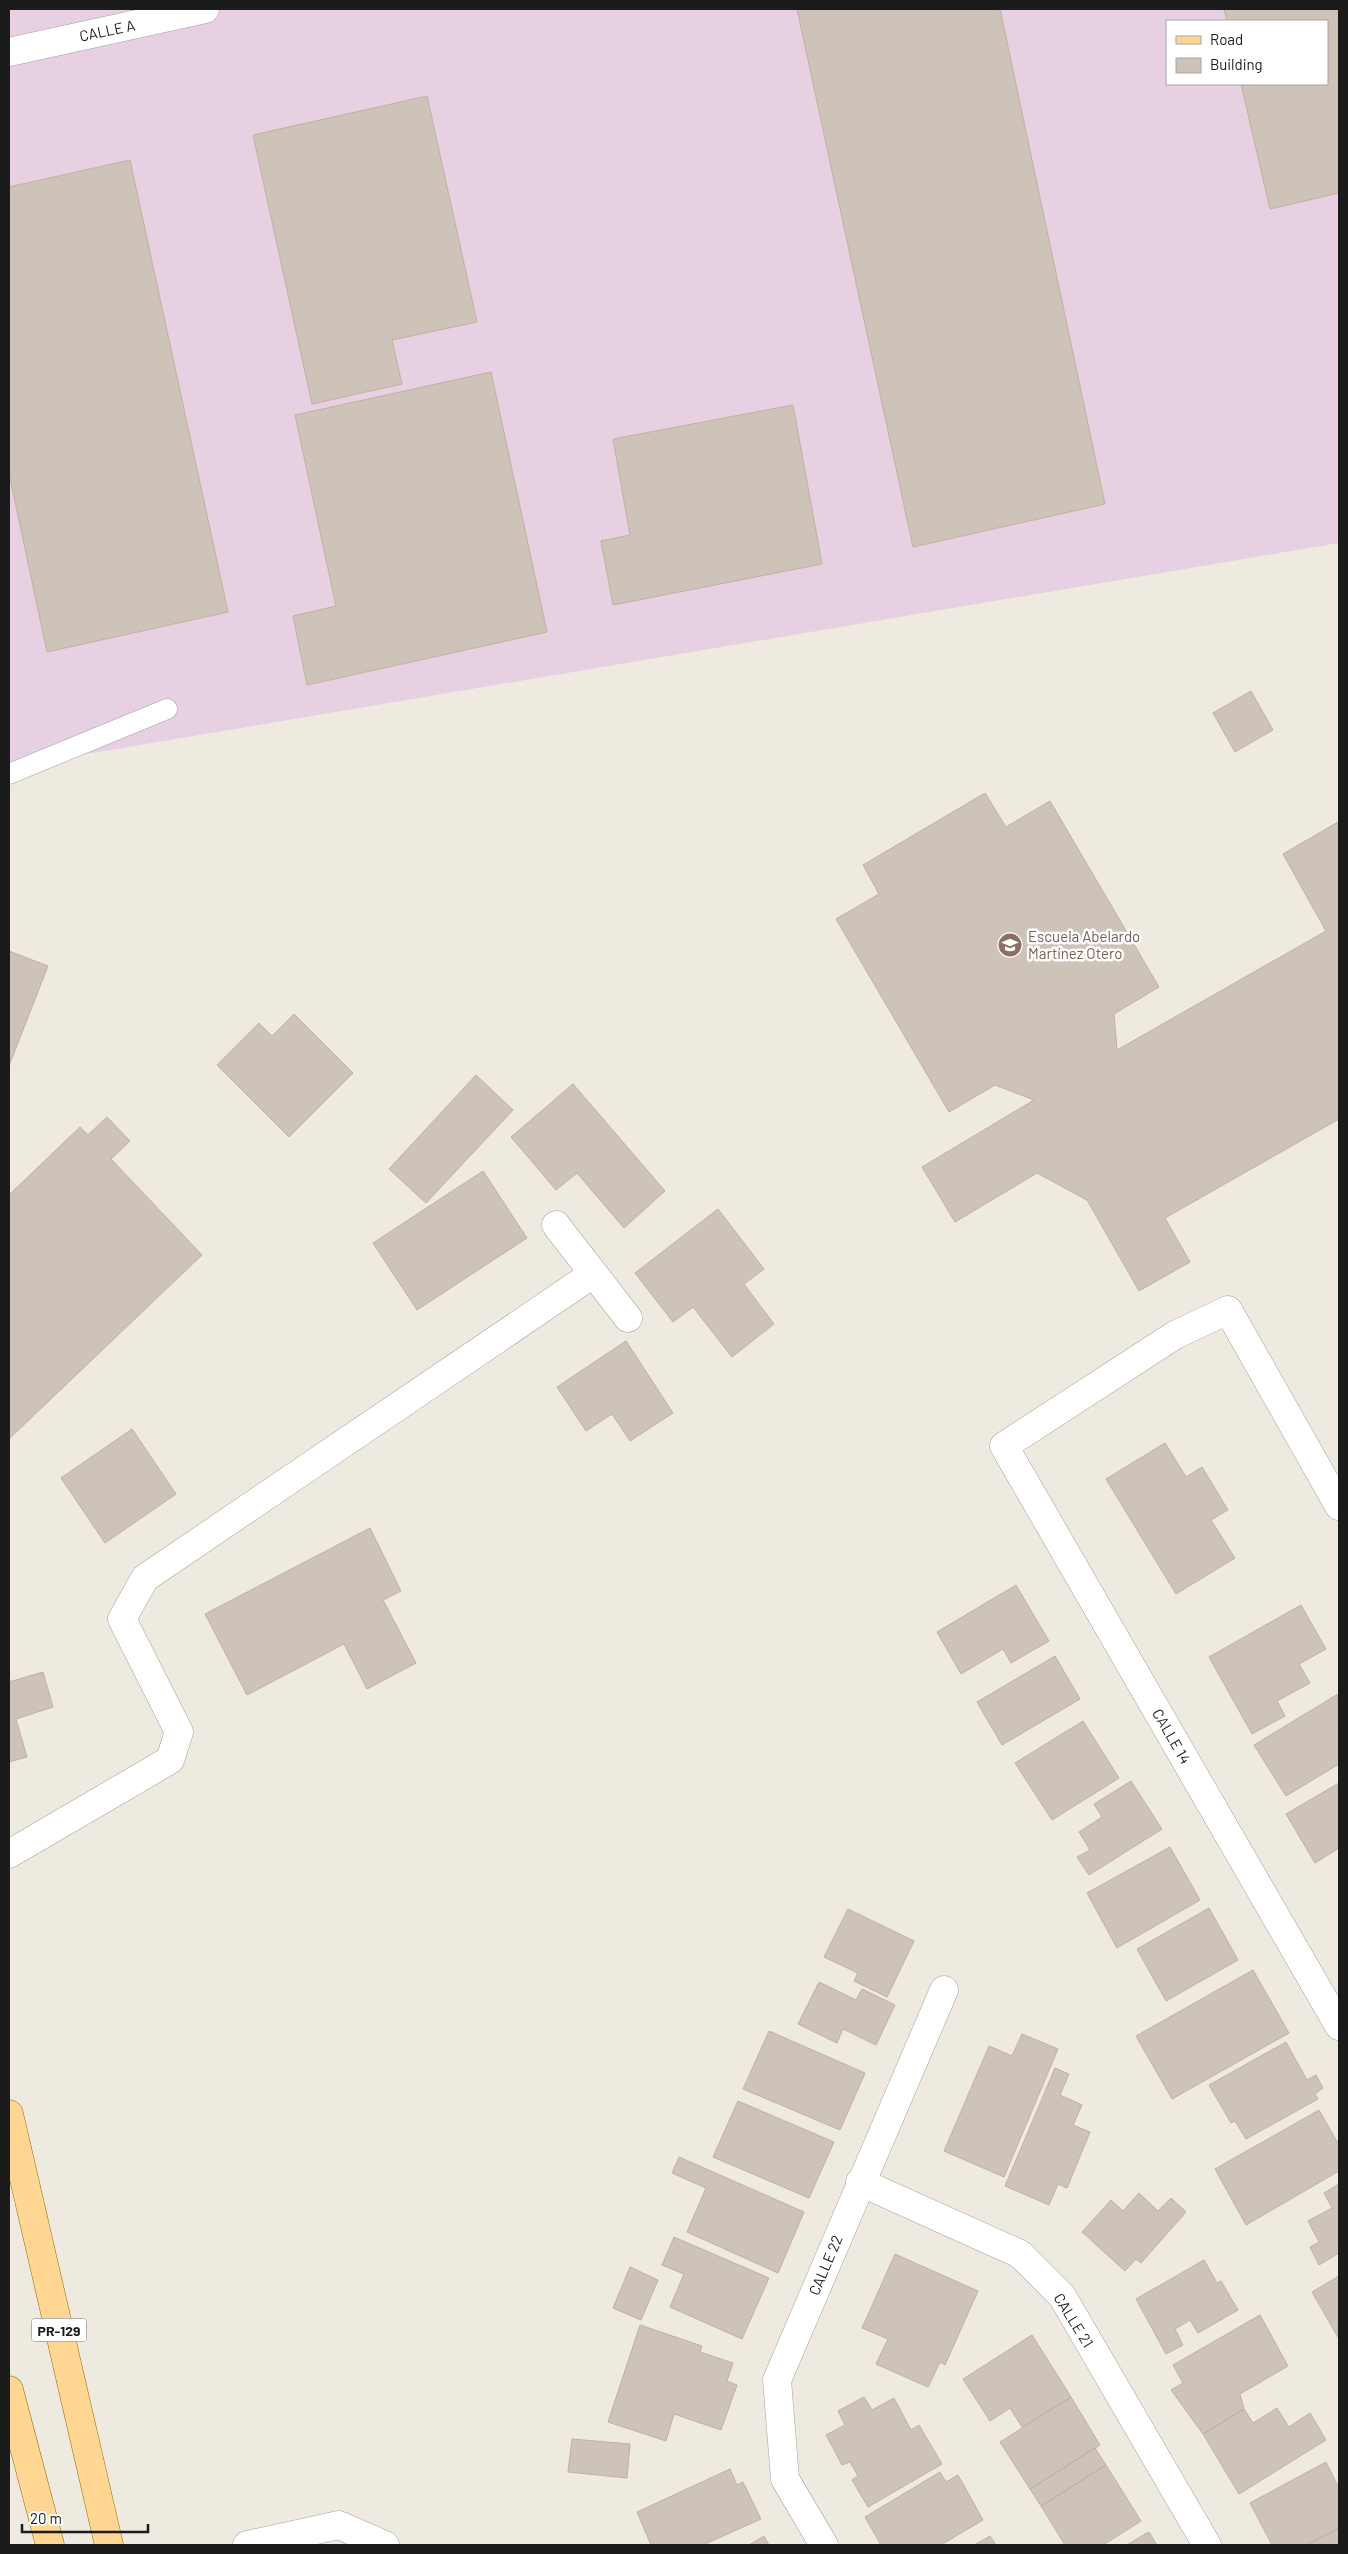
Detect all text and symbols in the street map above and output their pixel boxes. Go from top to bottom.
street label: CALLE A [78,15,136,45]
legend [1166,20,1328,85]
text: Road [1210,30,1243,48]
text: Building [1210,55,1263,73]
place label: Escuela Abelardo Martínez Otero [1028,927,1140,962]
school or university icon: Escuela Abelardo Martínez Otero [997,932,1023,958]
street label: CALLE 14 [1149,1705,1195,1767]
street label: CALLE 22 [804,2232,846,2298]
street label: CALLE 21 [1050,2290,1098,2350]
road number: PR-129 [32,2318,86,2342]
scale bar [22,2502,149,2534]
text: 20 m [30,2509,62,2527]

